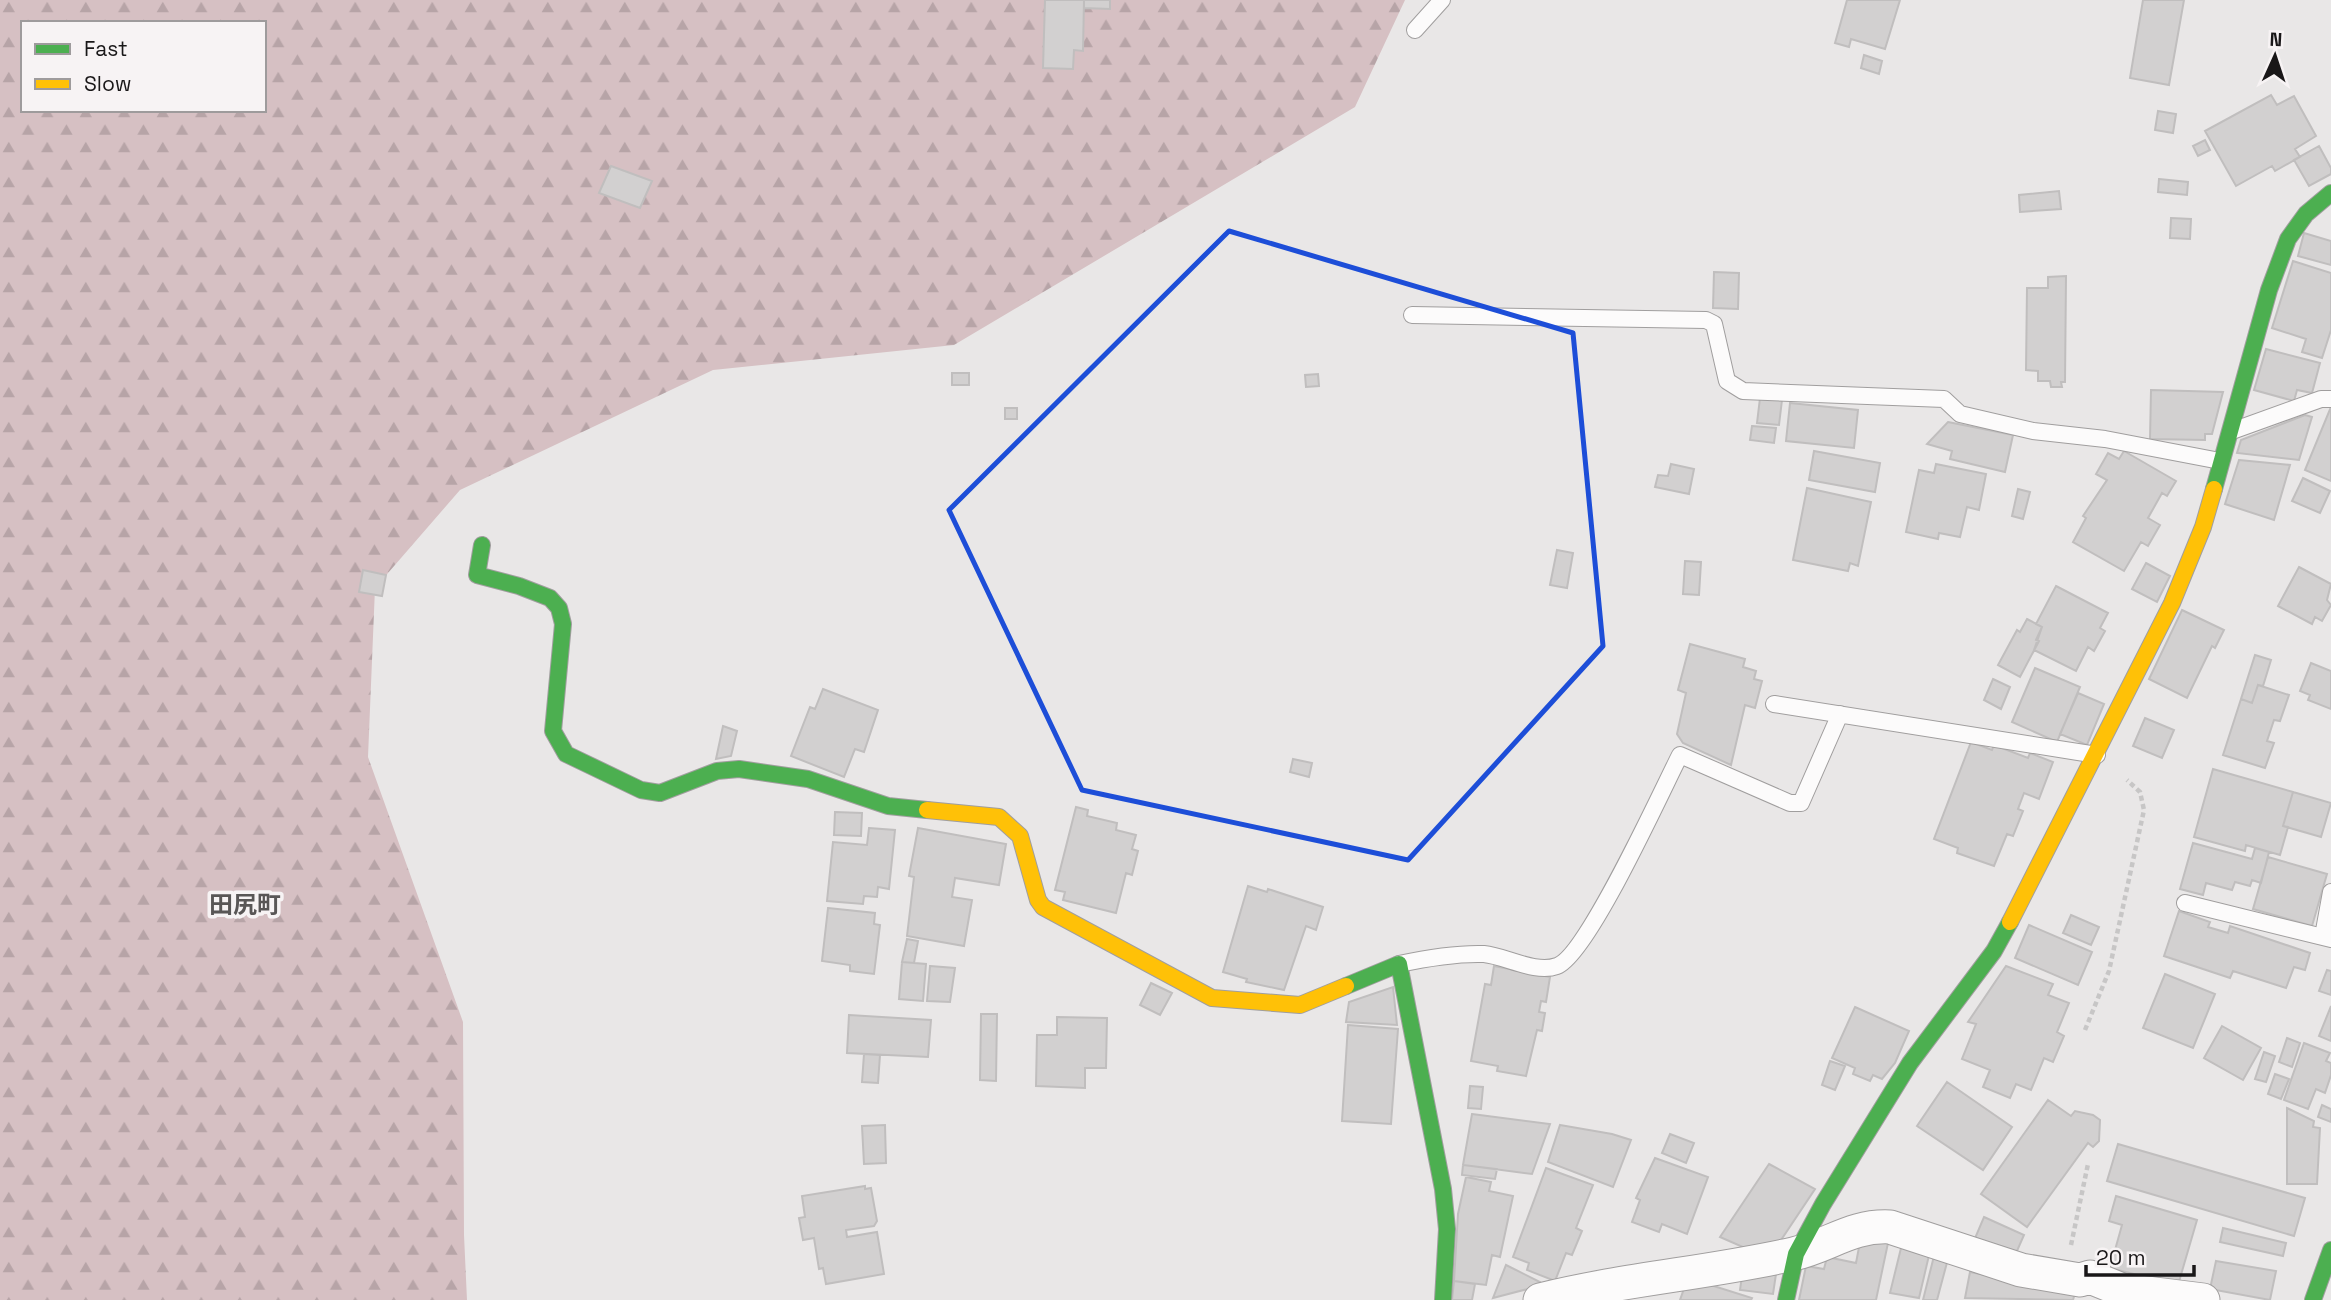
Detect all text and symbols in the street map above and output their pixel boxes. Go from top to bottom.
legend [21,21,266,112]
north arrow [2240,21,2310,91]
text: N [2269,27,2283,52]
text: Fast [84,35,128,62]
text: Slow [84,70,132,97]
district label: 田尻町 [209,889,281,920]
scale bar [2086,1234,2194,1278]
text: 20 m [2096,1244,2146,1271]

